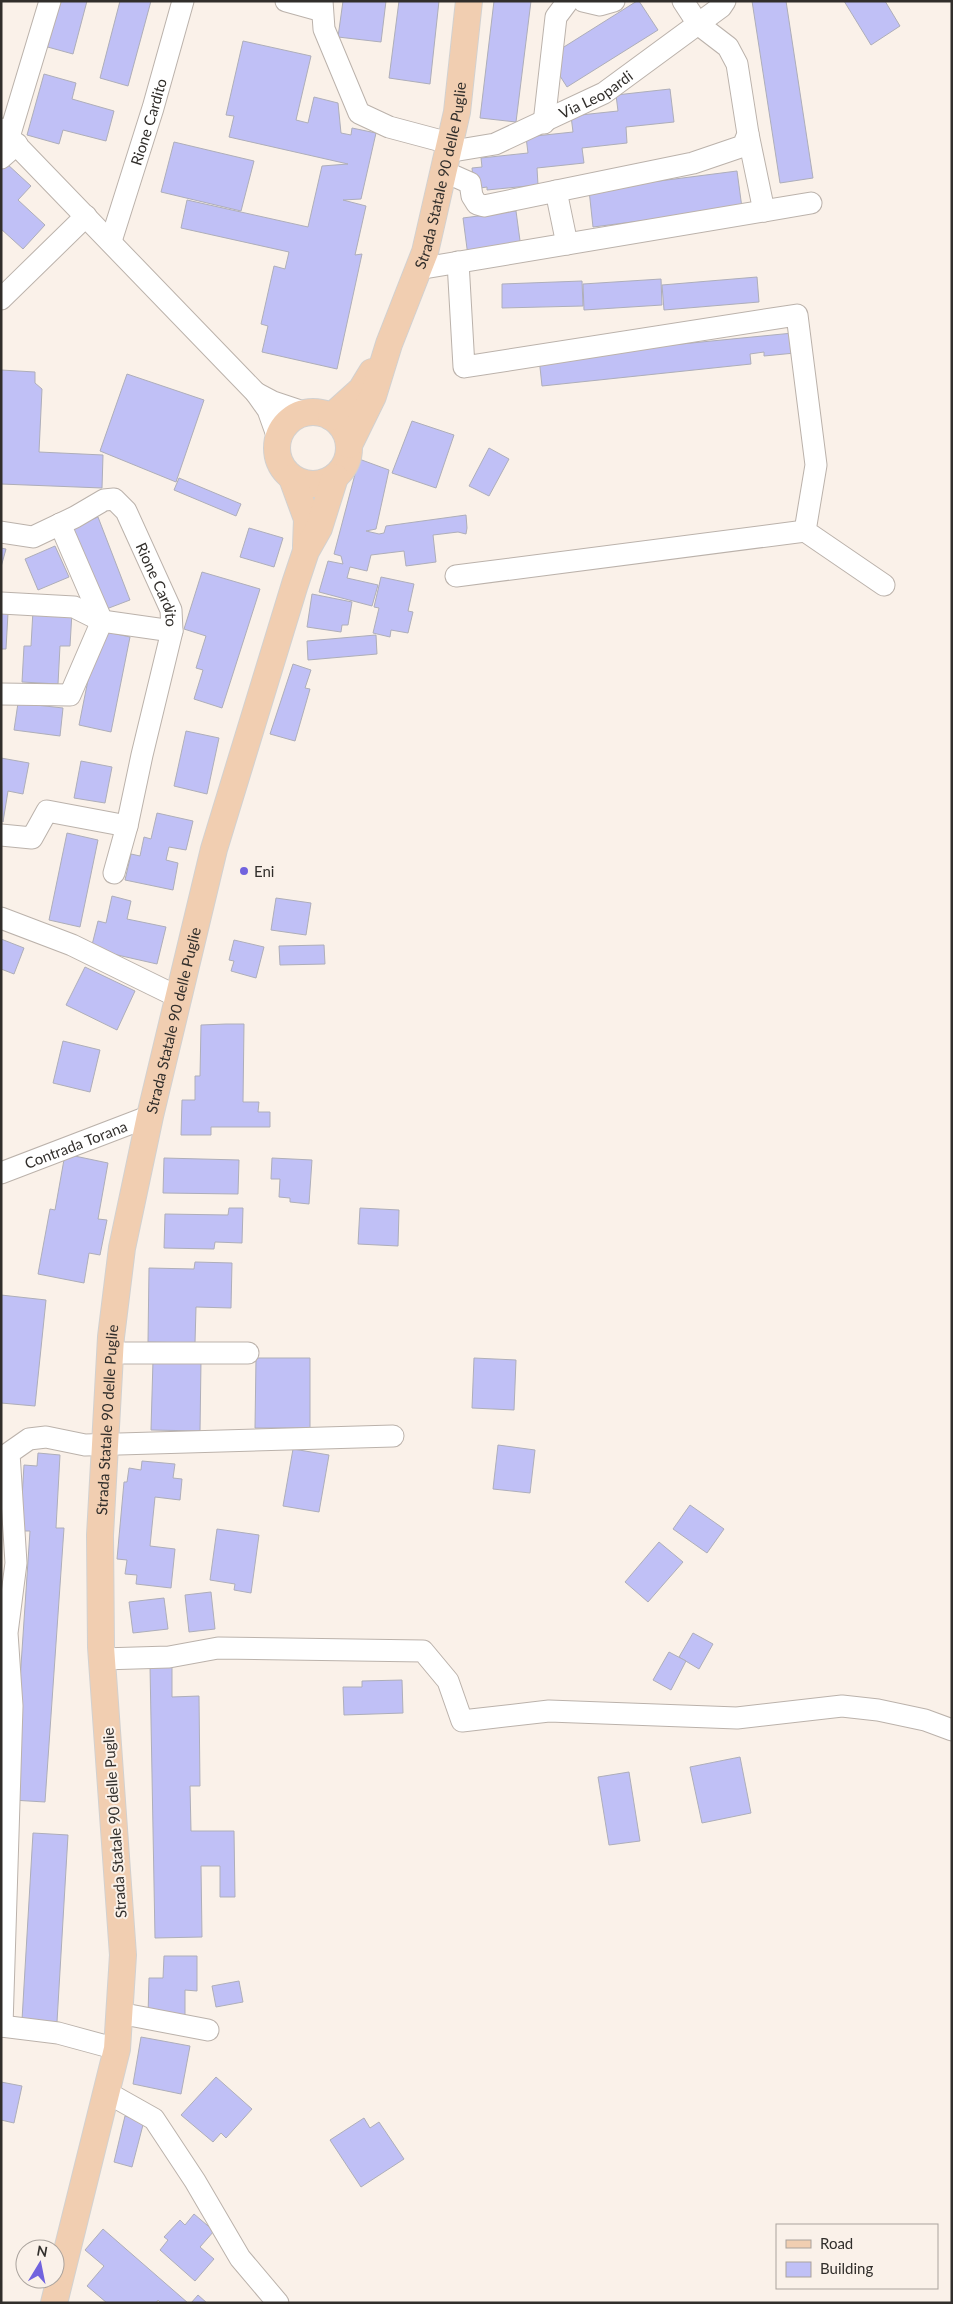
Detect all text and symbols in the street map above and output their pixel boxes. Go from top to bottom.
street label: Via Leopardi [556,66,636,122]
street label: Rione Cardito [126,76,170,167]
street label: Strada Statale 90 delle Puglie [410,81,469,271]
street label: Rione Cardito [132,540,181,627]
place label: Eni [254,862,274,880]
marker: Eni [238,865,250,877]
street label: Strada Statale 90 delle Puglie [142,925,204,1115]
street label: Contrada Torana [22,1117,130,1172]
street label: Strada Statale 90 delle Puglie [92,1323,121,1516]
street label: Strada Statale 90 delle Puglie [98,1727,130,1919]
legend [776,2224,938,2289]
text: Road [820,2234,853,2252]
north arrow [15,2239,65,2289]
text: N [36,2241,49,2260]
text: Building [820,2259,873,2277]

